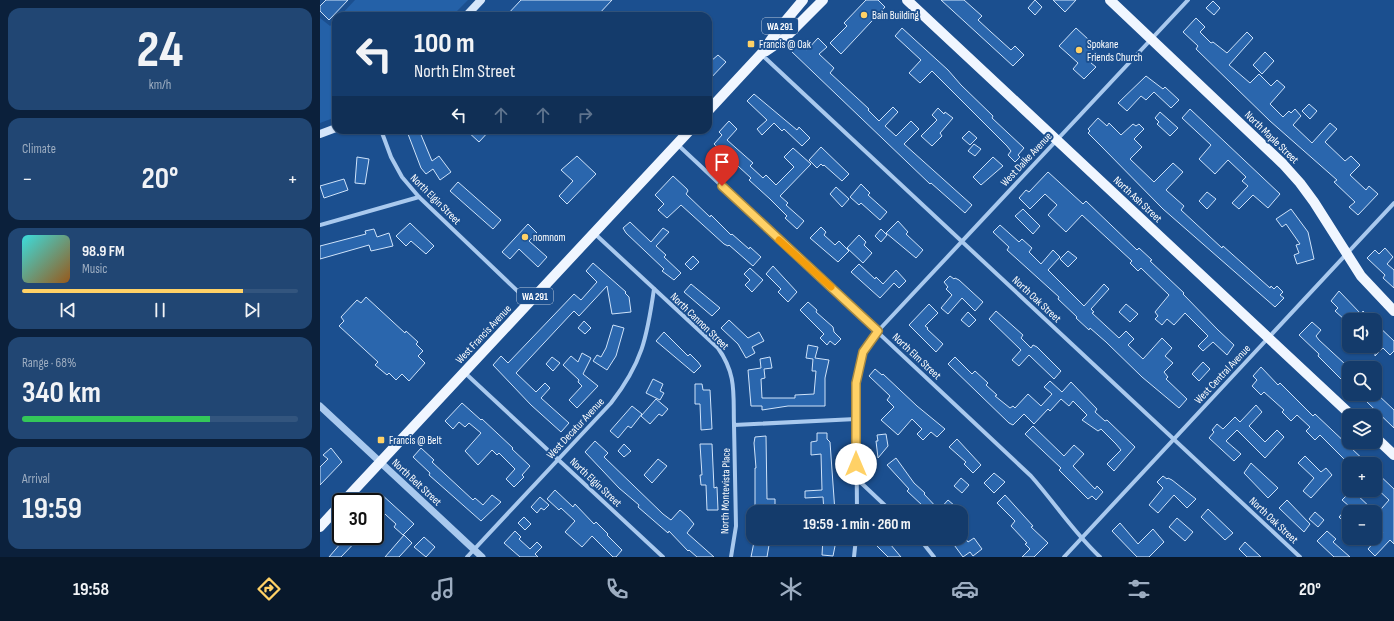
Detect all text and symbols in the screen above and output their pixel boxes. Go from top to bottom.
place label: Bain Building [872,9,920,22]
marker: Bain Building [859,10,869,20]
road number: WA 291 [762,18,798,34]
text: 24 [137,19,183,82]
text: 100 m [414,27,475,60]
icon: left [348,28,400,80]
place label: Francis @ Oak [759,38,812,51]
place label: Spokane Friends Church [1087,38,1143,64]
marker: Francis @ Oak [746,39,756,49]
marker: Spokane Friends Church [1074,45,1084,55]
text: North Elm Street [414,61,515,82]
text: km/h [149,77,171,93]
icon: left [448,104,470,126]
icon: ahead [490,104,512,126]
icon: ahead [532,104,554,126]
icon: right [574,104,596,126]
street label: North Maple Street [1242,108,1302,167]
street label: West Dalke Avenue [998,130,1055,189]
text: Climate [22,141,56,157]
pin [705,145,739,186]
icon: arrive [711,151,733,173]
text: 20° [142,161,178,197]
text: − [22,166,33,193]
text: + [287,166,298,193]
street label: North Elgin Street [408,171,464,228]
street label: North Ash Street [1111,174,1165,226]
place label: nomnom [533,231,566,244]
marker: nomnom [520,232,530,242]
text: 98.9 FM [82,242,125,261]
text: Music [82,261,107,277]
street label: North Oak Street [1010,273,1064,326]
road number: WA 291 [517,288,553,304]
street label: North Cannon Street [668,290,732,353]
icon: previous [57,299,79,321]
icon: pause [149,299,171,321]
icon: next [241,299,263,321]
street label: West Francis Avenue [453,302,514,366]
map controls [1342,313,1382,545]
button: sound [1342,313,1382,353]
street label: North Elm Street [890,331,944,383]
street label: West Central Avenue [1192,342,1253,407]
text: Range · 68% [22,355,76,371]
button: search [1342,361,1382,401]
text: 340 km [22,375,101,411]
street label: West Decatur Avenue [544,395,607,461]
button: layers [1342,409,1382,449]
place label: Francis @ Belt [389,434,443,447]
marker: Francis @ Belt [376,435,386,445]
position arrow [835,443,877,485]
street label: North Montevista Place [718,448,733,534]
street label: North Elgin Street [567,455,625,510]
street label: North Belt Street [389,456,445,509]
button: + [1342,457,1382,497]
text: Arrival [22,471,50,487]
text: 19:59 [22,491,82,527]
speed limit sign: 30 [332,493,384,545]
street label: North Oak Street [1247,494,1301,547]
button: − [1342,505,1382,545]
text: 19:59 · 1 min · 260 m [803,515,911,534]
icon: directions [255,575,283,603]
icon: music [429,575,457,603]
icon: phone [603,575,631,603]
icon: climate [777,575,805,603]
icon: car [951,575,979,603]
icon: filters [1125,575,1153,603]
text: 19:58 [73,579,109,600]
text: 20° [1299,579,1321,600]

